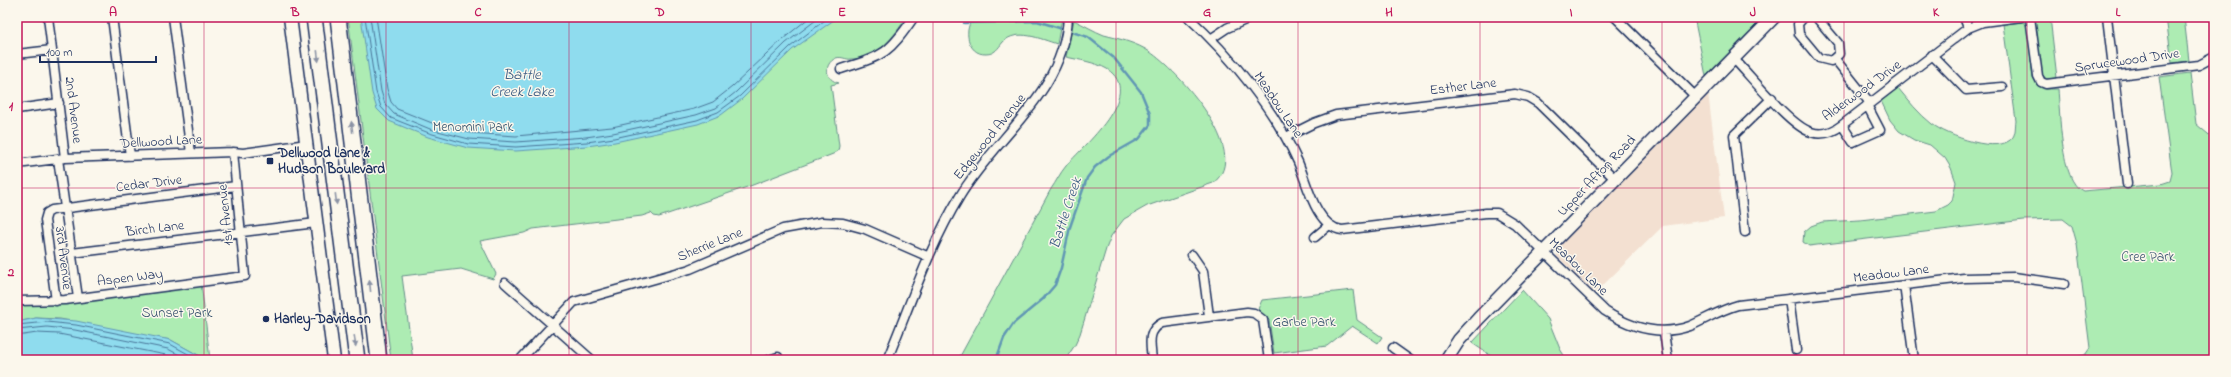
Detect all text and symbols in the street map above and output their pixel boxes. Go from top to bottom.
text: A [109,3,117,22]
text: B [290,3,300,22]
text: C [474,3,482,22]
text: D [654,3,665,22]
text: E [838,3,846,22]
text: F [1019,3,1029,22]
text: G [1203,3,1211,22]
text: H [1385,3,1393,22]
text: I [1569,3,1573,22]
text: J [1750,3,1756,22]
text: K [1933,3,1940,22]
text: L [2116,3,2122,22]
scale bar [40,38,156,64]
street label: Sprucewood Drive [2073,43,2181,79]
text: 100 m [46,44,73,62]
one-way arrow [315,50,322,62]
street label: Alderwood Drive [1818,55,1907,127]
water label: Battle Creek Lake [490,64,555,103]
street label: Meadow Lane [1248,68,1308,143]
street label: Esther Lane [1428,72,1498,102]
street label: 2nd Avenue [58,75,88,145]
street label: Edgewood Avenue [949,89,1033,185]
text: 1 [9,97,14,116]
park label: Menomini Park [433,117,514,138]
one-way arrow [348,121,355,133]
street label: Dellwood Lane [118,129,203,155]
street label: Upper Afton Road [1553,131,1641,221]
place label: Dellwood Lane & Hudson Boulevard [277,143,385,180]
marker: Dellwood Lane & Hudson Boulevard [265,156,275,166]
street label: Cedar Drive [115,169,184,198]
water label: Battle Creek [1044,173,1088,252]
street label: 1st Avenue [212,183,240,247]
one-way arrow [333,193,339,205]
street label: Birch Lane [124,215,186,243]
street label: Sherrie Lane [674,222,747,268]
street label: 3rd Avenue [49,225,77,291]
street label: Meadow Lane [1543,233,1613,301]
park label: Cree Park [2121,247,2176,268]
street label: Meadow Lane [1852,259,1931,289]
text: 2 [7,263,15,282]
street label: Aspen Way [96,264,164,293]
one-way arrow [367,280,373,292]
park label: Sunset Park [142,303,213,324]
place label: Harley-Davidson [274,309,371,332]
park label: Garbe Park [1272,312,1336,333]
marker: Harley-Davidson [261,314,271,324]
one-way arrow [352,335,358,347]

